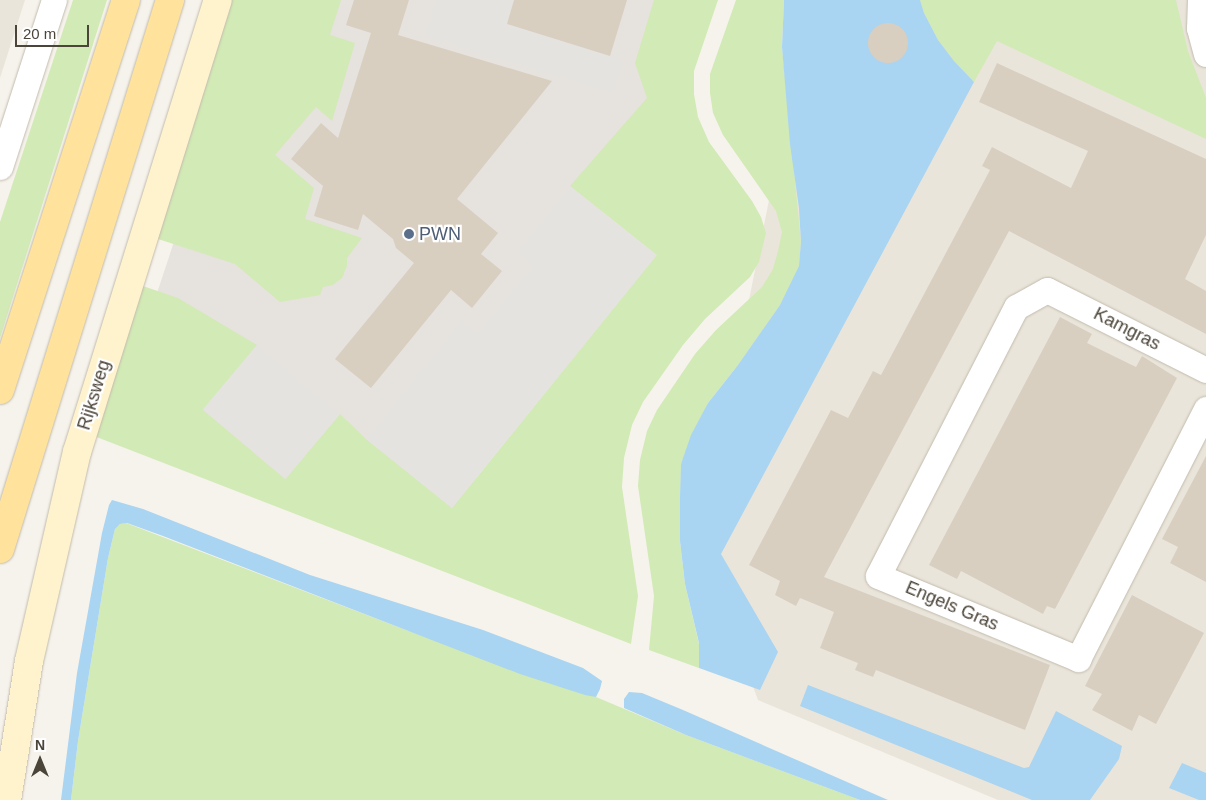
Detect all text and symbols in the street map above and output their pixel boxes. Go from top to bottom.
scale bar [18,15,91,47]
text: 20 m [23,25,56,42]
place label: PWN [419,223,461,245]
marker: PWN [403,228,415,240]
street label: Kamgras [1090,303,1164,355]
street label: Rijksweg [73,357,115,433]
street label: Engels Gras [902,577,1002,635]
north arrow [15,735,65,785]
text: N [35,737,45,753]

